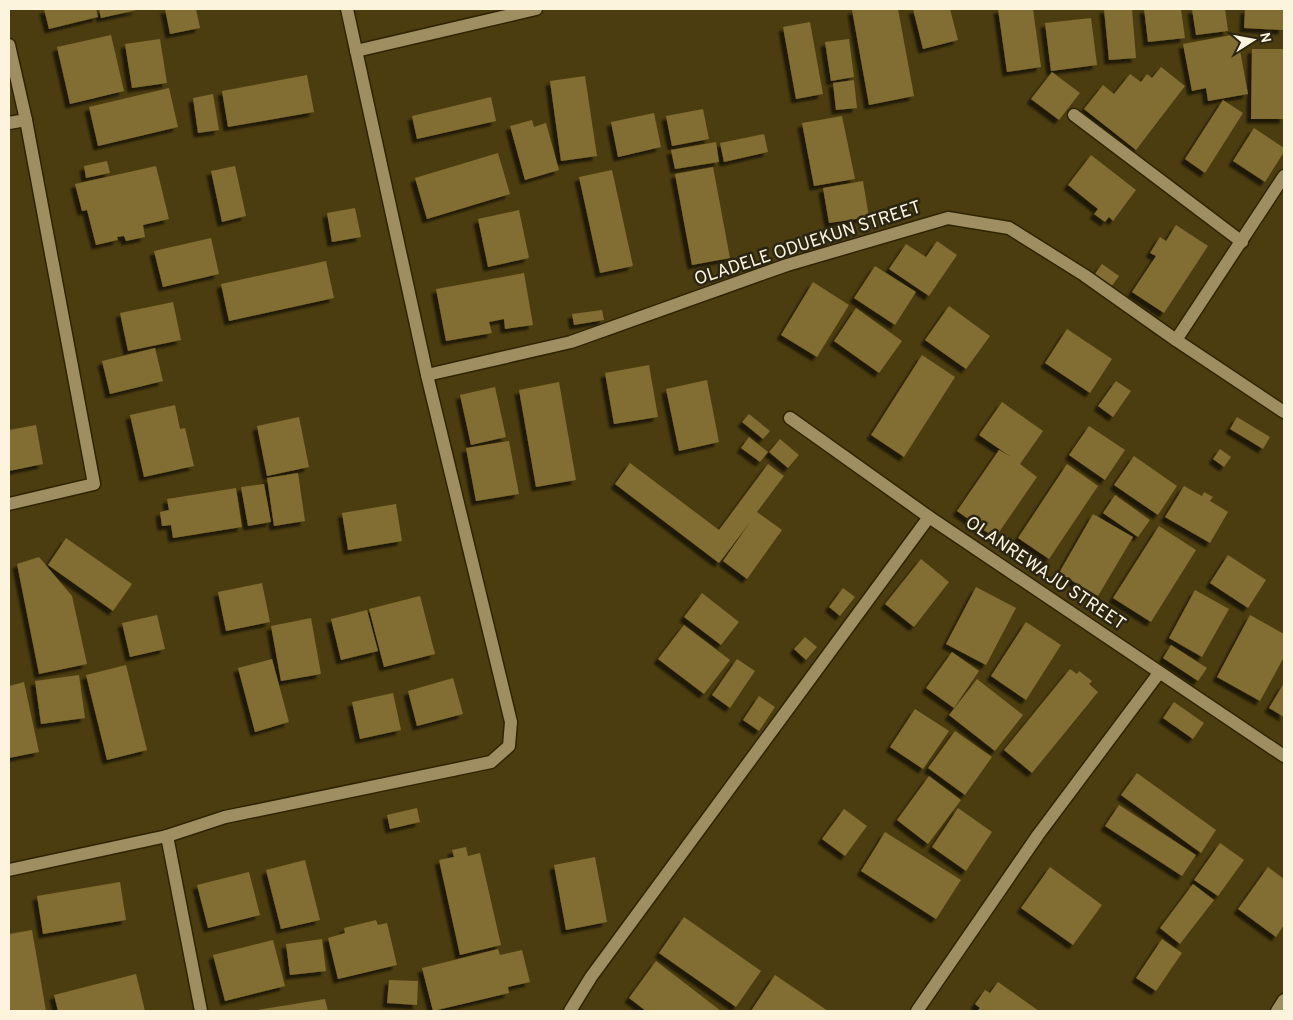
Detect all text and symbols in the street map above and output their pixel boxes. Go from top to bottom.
north arrow [1228,15,1278,65]
text: N [1255,31,1274,44]
street label: OLADELE ODUEKUN STREET [692,196,924,292]
street label: OLANREWAJU STREET [960,512,1130,636]

